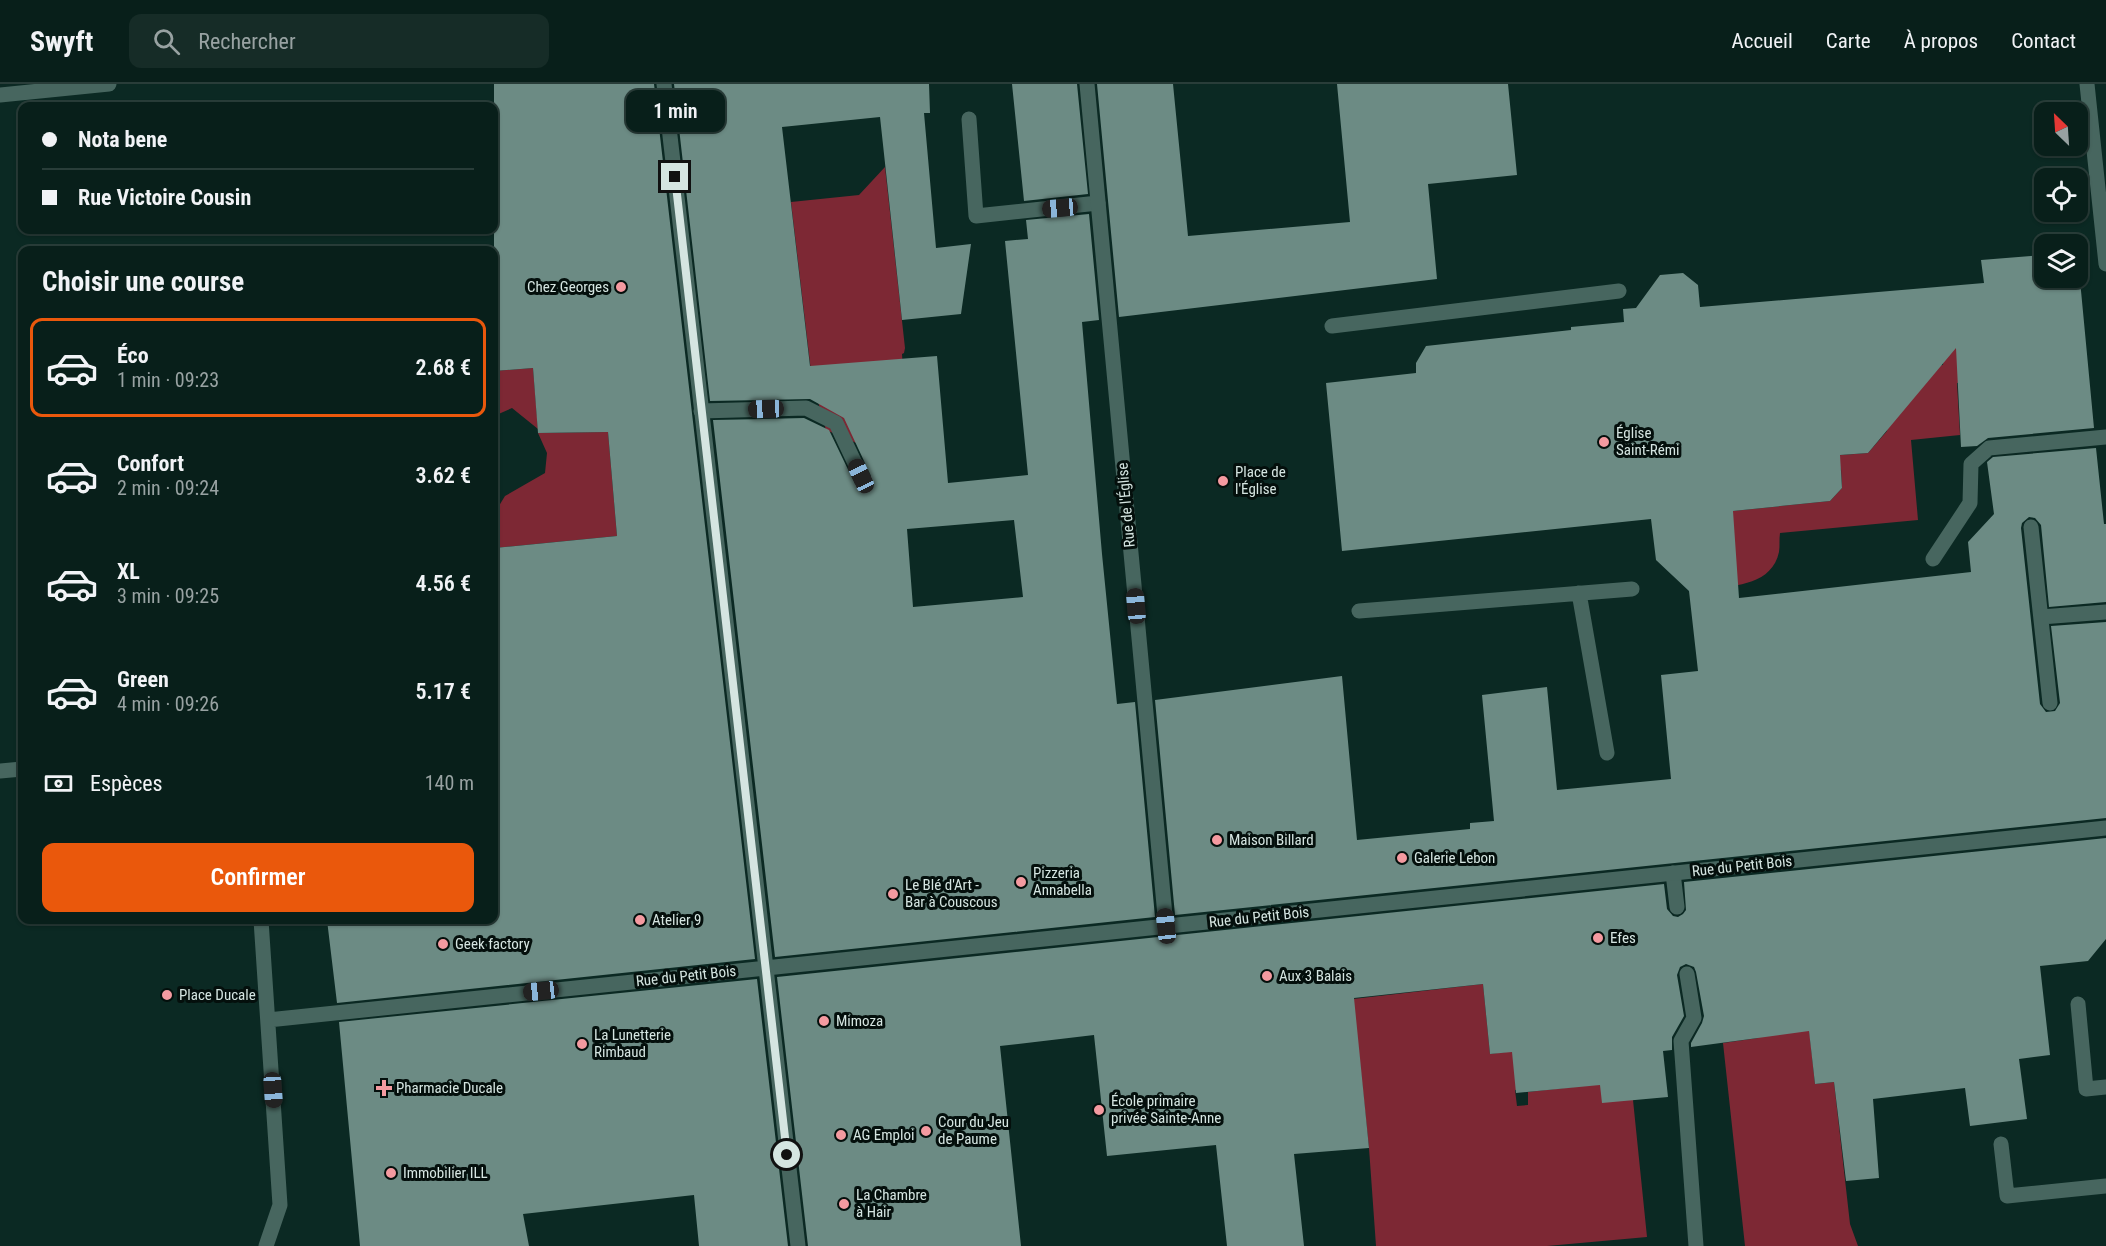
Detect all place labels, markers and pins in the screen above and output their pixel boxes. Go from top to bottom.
place label: Chez Georges [527,278,609,296]
marker: Chez Georges [614,280,628,294]
place label: Église Saint-Rémi [1616,424,1680,459]
marker: Église Saint-Rémi [1597,435,1611,449]
place label: Place de l'Église [1235,463,1286,498]
marker: Place de l'Église [1216,474,1230,488]
place label: Maison Billard [1229,831,1314,849]
marker: Maison Billard [1210,833,1224,847]
place label: Galerie Lebon [1414,849,1495,867]
marker: Galerie Lebon [1395,851,1409,865]
place label: Pizzeria Annabella [1033,864,1092,899]
marker: Pizzeria Annabella [1014,875,1028,889]
place label: Le Blé d'Art - Bar à Couscous [905,876,998,911]
marker: Le Blé d'Art - Bar à Couscous [886,887,900,901]
place label: Atelier 9 [652,911,701,929]
marker: Atelier 9 [633,913,647,927]
place label: Efes [1610,929,1636,947]
marker: Efes [1591,931,1605,945]
place label: Geek factory [455,935,530,953]
marker: Geek factory [436,937,450,951]
place label: Aux 3 Balais [1279,967,1352,985]
marker: Aux 3 Balais [1260,969,1274,983]
place label: Place Ducale [179,986,256,1004]
marker: Place Ducale [160,988,174,1002]
place label: Mimoza [836,1012,883,1030]
marker: Mimoza [817,1014,831,1028]
place label: La Lunetterie Rimbaud [594,1026,671,1061]
marker: La Lunetterie Rimbaud [575,1037,589,1051]
place label: Pharmacie Ducale [396,1079,503,1097]
marker: Pharmacie Ducale [377,1081,391,1095]
place label: École primaire privée Sainte-Anne [1111,1092,1221,1127]
marker: École primaire privée Sainte-Anne [1092,1103,1106,1117]
place label: Cour du Jeu de Paume [938,1113,1009,1148]
marker: Cour du Jeu de Paume [919,1124,933,1138]
place label: AG Emploi [853,1126,914,1144]
marker: AG Emploi [834,1128,848,1142]
place label: Immobilier ILL [403,1164,488,1182]
marker: Immobilier ILL [384,1166,398,1180]
place label: La Chambre à Hair [856,1186,927,1221]
marker: La Chambre à Hair [837,1197,851,1211]

